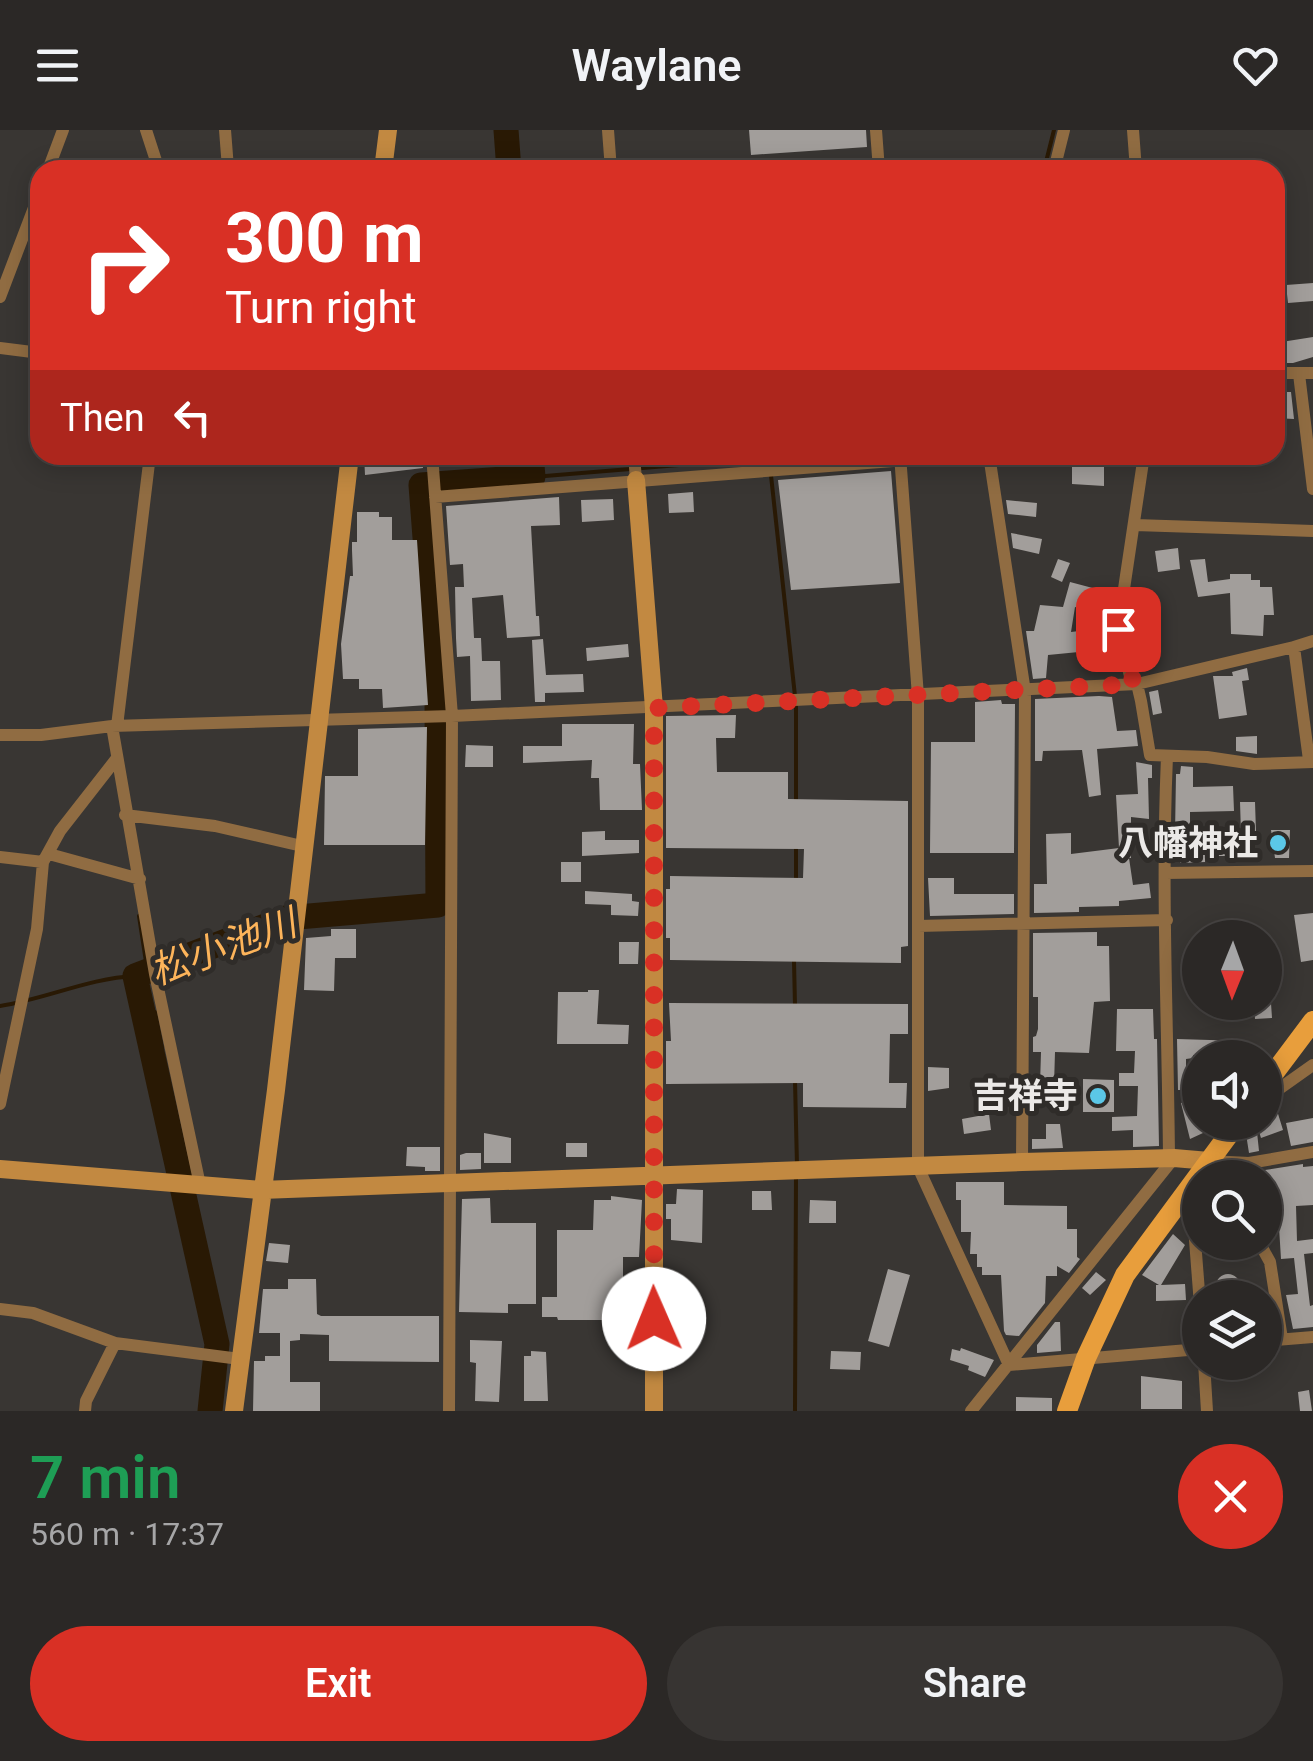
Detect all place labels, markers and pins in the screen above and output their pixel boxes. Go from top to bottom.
pin [1076,587,1161,672]
place label: 八幡神社 [1118,823,1258,864]
marker: 八幡神社 [1267,832,1289,854]
place label: 吉祥寺 [973,1076,1078,1117]
marker: 吉祥寺 [1087,1085,1109,1107]

